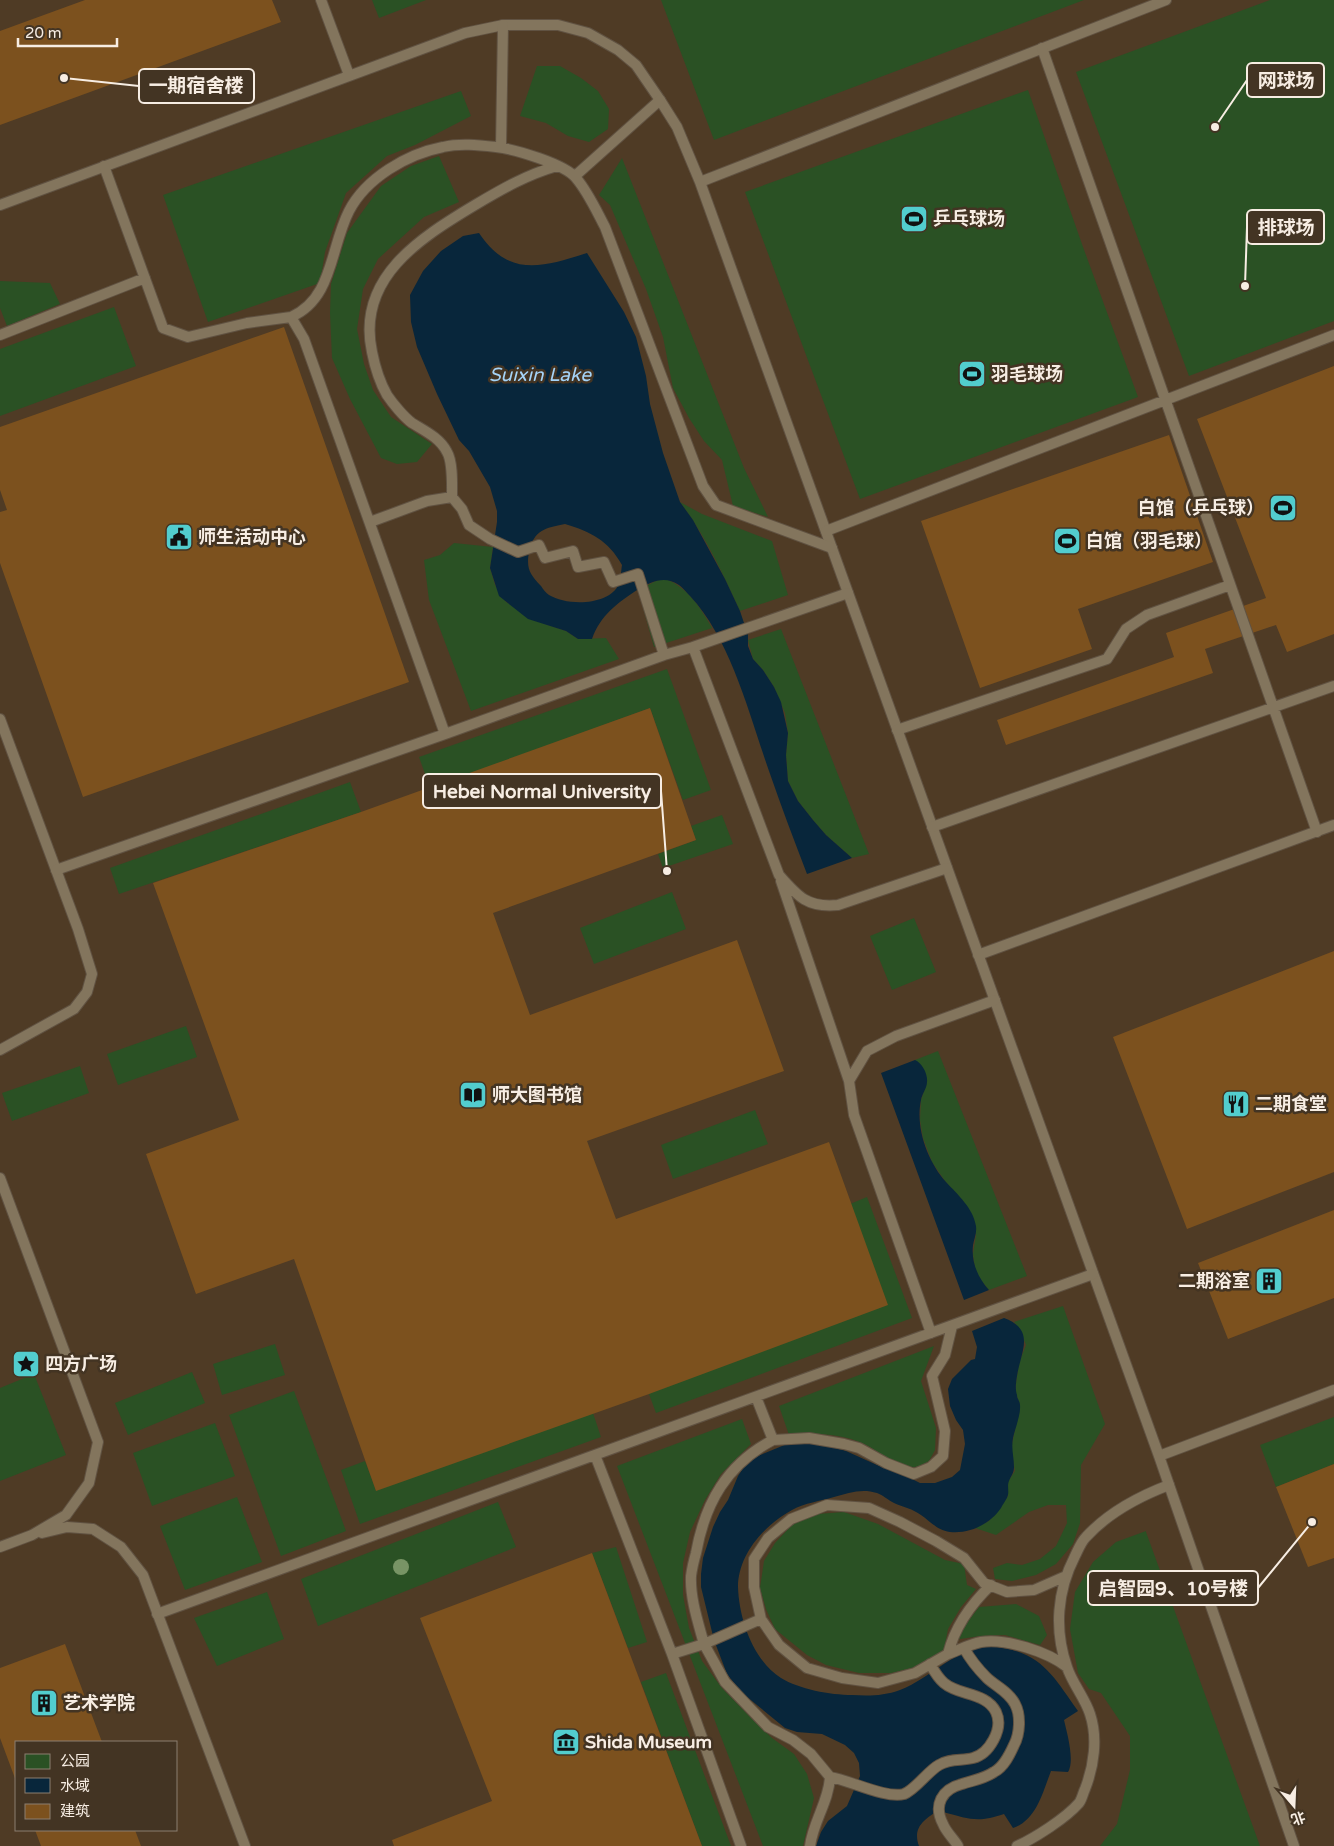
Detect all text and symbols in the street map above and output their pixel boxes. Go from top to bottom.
scale bar [18,15,116,47]
text: 20 m [25,24,62,42]
callout: 网球场 [1247,63,1324,97]
callout: 一期宿舍楼 [139,69,254,103]
text: 网球场 [1257,70,1315,92]
text: 一期宿舍楼 [148,75,244,97]
sports icon: 乒乓球场 [899,204,929,234]
place label: 乒乓球场 [933,208,1005,230]
callout: 排球场 [1247,210,1324,244]
text: 排球场 [1257,217,1315,239]
sports icon: 羽毛球场 [957,359,987,389]
place label: 羽毛球场 [991,363,1063,385]
water label: Suixin Lake [489,364,592,386]
sports icon: 白馆（乒乓球） [1268,493,1298,523]
place label: 白馆（乒乓球） [1138,497,1264,519]
public building icon: 师生活动中心 [164,522,194,552]
place label: 师生活动中心 [198,526,306,548]
sports icon: 白馆（羽毛球） [1052,526,1082,556]
place label: 白馆（羽毛球） [1086,530,1212,552]
callout: Hebei Normal University [423,774,661,808]
text: Hebei Normal University [433,781,652,804]
library icon: 师大图书馆 [458,1080,488,1110]
place label: 师大图书馆 [492,1084,582,1106]
restaurant icon: 二期食堂 [1221,1089,1251,1119]
place label: 二期食堂 [1255,1093,1327,1115]
building icon: 二期浴室 [1254,1266,1284,1296]
place label: 二期浴室 [1178,1270,1250,1292]
place icon: 四方广场 [11,1349,41,1379]
place label: 四方广场 [45,1353,117,1375]
callout: 启智园9、10号楼 [1088,1571,1258,1605]
text: 启智园9、10号楼 [1098,1578,1248,1600]
building icon: 艺术学院 [29,1688,59,1718]
place label: 艺术学院 [63,1692,135,1714]
museum icon: Shida Museum [551,1727,581,1757]
place label: Shida Museum [585,1731,712,1753]
legend [15,1741,178,1831]
text: 公园 [60,1752,90,1770]
text: 水域 [60,1777,90,1795]
north arrow [1269,1781,1319,1831]
text: 建筑 [60,1802,90,1820]
text: 北 [1289,1808,1307,1828]

